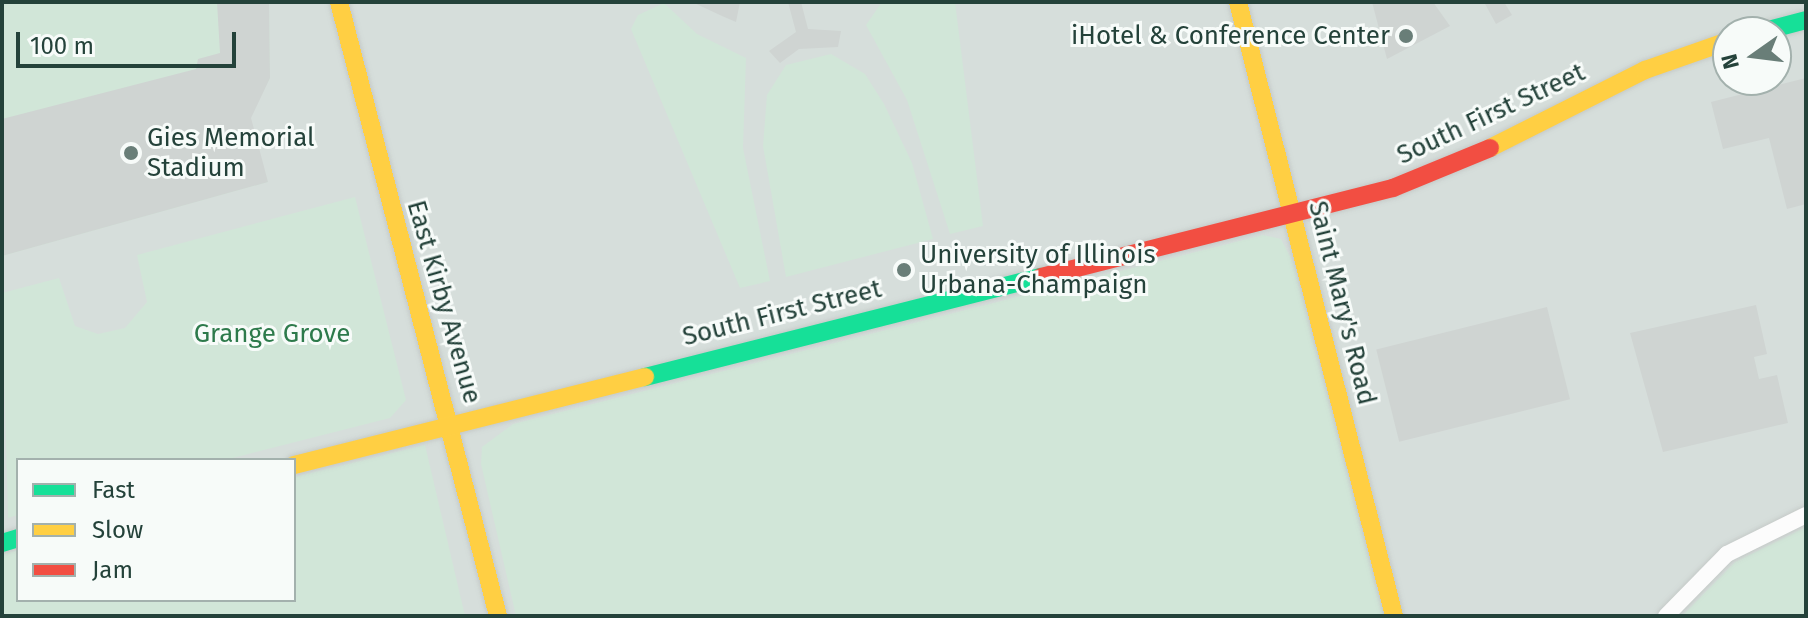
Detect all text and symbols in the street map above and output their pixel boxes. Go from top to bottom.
scale bar [20,16,240,66]
north arrow [1712,16,1792,96]
place label: iHotel & Conference Center [1071,20,1390,52]
marker: iHotel & Conference Center [1397,27,1415,45]
text: 100 m [30,32,94,60]
text: N [1715,51,1745,72]
street label: South First Street [1392,57,1590,171]
place label: Gies Memorial Stadium [147,122,315,184]
marker: Gies Memorial Stadium [122,144,140,162]
street label: East Kirby Avenue [400,197,488,407]
street label: Saint Mary's Road [1302,198,1382,408]
place label: University of Illinois Urbana-Champaign [920,239,1156,300]
marker: University of Illinois Urbana-Champaign [895,261,913,279]
street label: South First Street [679,273,885,353]
park label: Grange Grove [194,318,350,350]
legend [16,458,296,602]
text: Fast [92,476,135,504]
text: Slow [92,516,143,544]
text: Jam [92,556,133,584]

